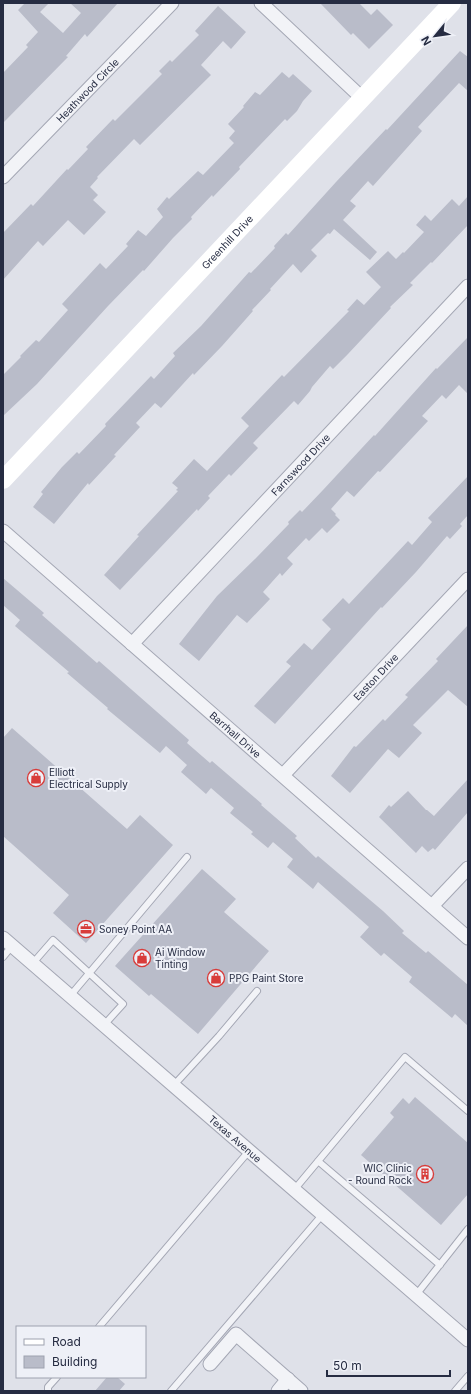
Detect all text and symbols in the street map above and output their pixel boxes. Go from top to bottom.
north arrow [415,16,455,56]
text: N [418,34,434,48]
street label: Heathwood Circle [54,56,121,125]
street label: Greenhill Drive [199,212,255,271]
street label: Farnswood Drive [269,431,332,498]
street label: Easton Drive [351,651,401,703]
street label: Barrhall Drive [207,709,264,760]
place label: Elliott Electrical Supply [49,766,128,790]
shop icon: Elliott Electrical Supply [26,768,46,788]
office icon: Soney Point AA [76,919,96,939]
place label: Soney Point AA [99,923,172,935]
place label: Ai Window Tinting [155,946,206,970]
shop icon: Ai Window Tinting [132,948,152,968]
shop icon: PPG Paint Store [206,968,226,988]
place label: PPG Paint Store [229,972,304,984]
street label: Texas Avenue [206,1113,264,1165]
place label: WIC Clinic - Round Rock [348,1162,412,1186]
building icon: WIC Clinic - Round Rock [415,1164,435,1184]
legend [16,1326,146,1378]
text: Road [52,1334,81,1349]
scale bar [327,1352,450,1378]
text: Building [52,1354,97,1369]
text: 50 m [333,1358,362,1373]

